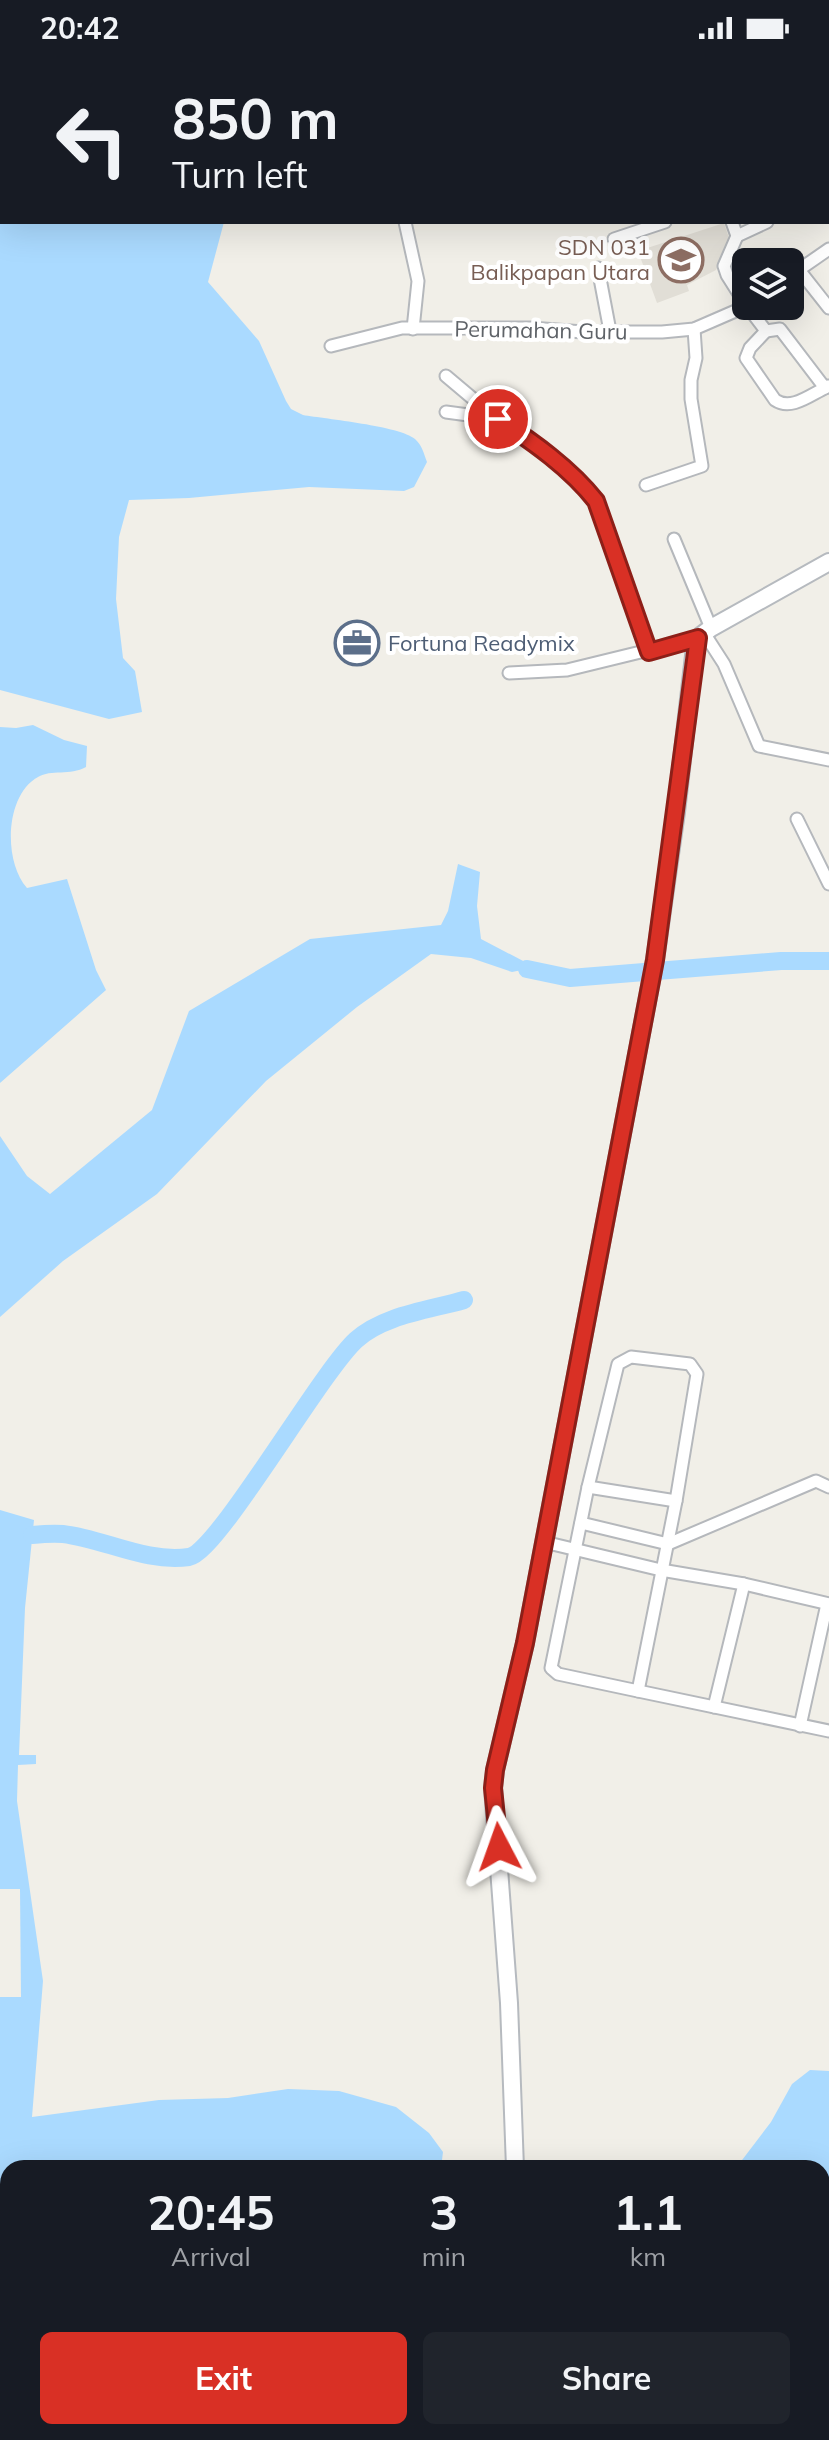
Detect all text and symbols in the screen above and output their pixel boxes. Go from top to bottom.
text: 20:42 [40,9,119,47]
text: 850 m [172,83,339,153]
icon: left [40,88,144,192]
text: Turn left [172,152,308,197]
place label: SDN 031 Balikpapan Utara [471,233,650,286]
school or university icon: SDN 031 Balikpapan Utara [657,236,705,284]
map controls [732,248,804,320]
button: layers [732,248,804,320]
street label: Perumahan Guru [454,314,628,346]
pin [464,385,532,453]
icon: arrive [476,397,520,441]
office icon: Fortuna Readymix [333,619,381,667]
place label: Fortuna Readymix [388,629,575,657]
position arrow [457,1805,541,1889]
text: 20:45 [147,2182,274,2242]
text: 3 [429,2182,458,2242]
text: 1.1 [613,2182,683,2242]
text: Arrival [171,2240,251,2273]
text: min [422,2240,466,2273]
text: km [630,2240,666,2273]
button: Exit [40,2332,407,2424]
button: Share [423,2332,790,2424]

